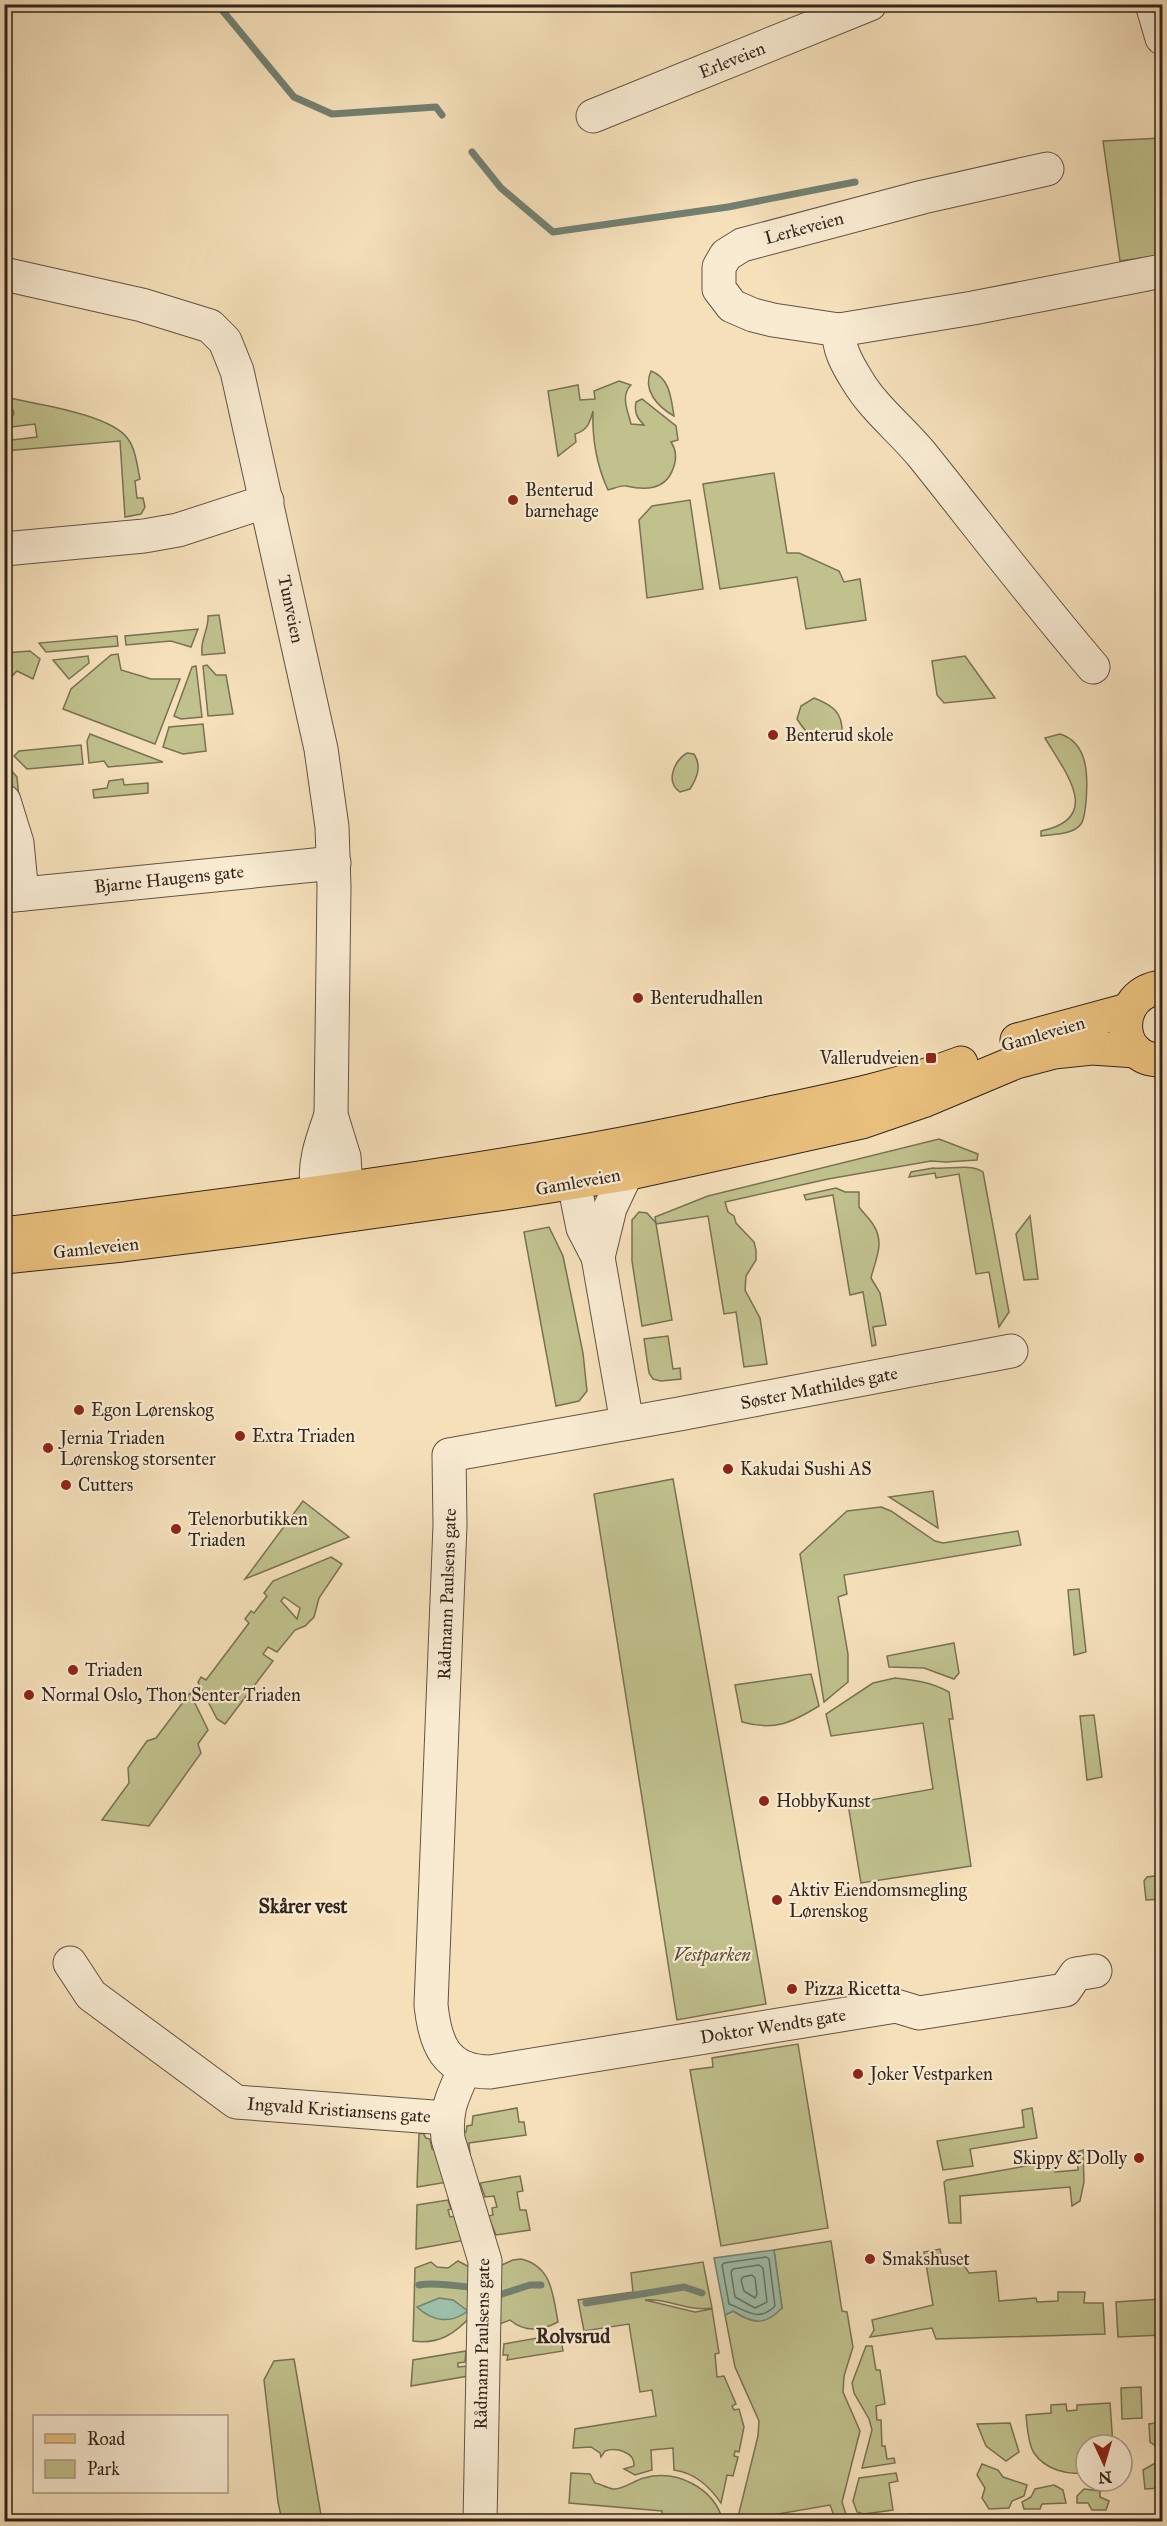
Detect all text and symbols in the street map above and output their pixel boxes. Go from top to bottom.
street label: Erleveien [696,37,769,83]
street label: Lerkeveien [762,207,846,249]
place label: Benterud barnehage [525,479,599,523]
marker: Benterud barnehage [506,493,520,507]
street label: Tunveien [273,573,309,645]
place label: Benterud skole [785,724,893,746]
marker: Benterud skole [766,728,780,742]
street label: Bjarne Haugens gate [93,860,245,899]
place label: Benterudhallen [650,987,763,1009]
marker: Benterudhallen [631,991,645,1005]
street label: Gamleveien [999,1011,1088,1056]
place label: Vallerudveien [819,1047,919,1069]
marker: Vallerudveien [924,1051,938,1065]
street label: Gamleveien [534,1164,623,1200]
street label: Gamleveien [52,1233,140,1263]
street label: Søster Mathildes gate [738,1362,900,1415]
place label: Egon Lørenskog [91,1399,214,1422]
marker: Egon Lørenskog [72,1403,86,1417]
place label: Extra Triaden [252,1425,355,1447]
place label: Jernia Triaden Lørenskog storsenter [58,1427,216,1471]
marker: Extra Triaden [233,1429,247,1443]
marker: Jernia Triaden Lørenskog storsenter [41,1441,55,1455]
place label: Kakudai Sushi AS [740,1458,872,1480]
marker: Kakudai Sushi AS [721,1462,735,1476]
place label: Cutters [78,1474,133,1496]
marker: Cutters [59,1478,73,1492]
place label: Telenorbutikken Triaden [188,1508,308,1551]
street label: Rådmann Paulsens gate [433,1508,462,1680]
marker: Telenorbutikken Triaden [169,1522,183,1536]
place label: Triaden [85,1659,143,1681]
marker: Triaden [66,1663,80,1677]
place label: Normal Oslo, Thon Senter Triaden [41,1684,301,1706]
marker: Normal Oslo, Thon Senter Triaden [22,1688,36,1702]
place label: HobbyKunst [776,1790,871,1812]
marker: HobbyKunst [757,1794,771,1808]
place label: Aktiv Eiendomsmegling Lørenskog [788,1879,968,1923]
marker: Aktiv Eiendomsmegling Lørenskog [770,1893,784,1907]
district label: Skårer vest [259,1894,348,1918]
park label: Vestparken [673,1944,751,1967]
place label: Pizza Ricetta [804,1978,901,2000]
marker: Pizza Ricetta [785,1982,799,1996]
street label: Doktor Wendts gate [699,2004,847,2049]
place label: Joker Vestparken [868,2063,993,2086]
marker: Joker Vestparken [851,2067,865,2081]
street label: Ingvald Kristiansens gate [246,2093,432,2128]
place label: Skippy & Dolly [1013,2147,1128,2169]
marker: Skippy & Dolly [1132,2151,1146,2165]
place label: Smakshuset [882,2248,971,2270]
marker: Smakshuset [863,2252,877,2266]
street label: Rådmann Paulsens gate [470,2258,495,2430]
district label: Rolvsrud [536,2324,611,2348]
legend [33,2415,228,2493]
text: Road [87,2428,125,2450]
north arrow [1074,2433,1134,2493]
text: Park [87,2458,120,2480]
text: N [1097,2468,1112,2487]

